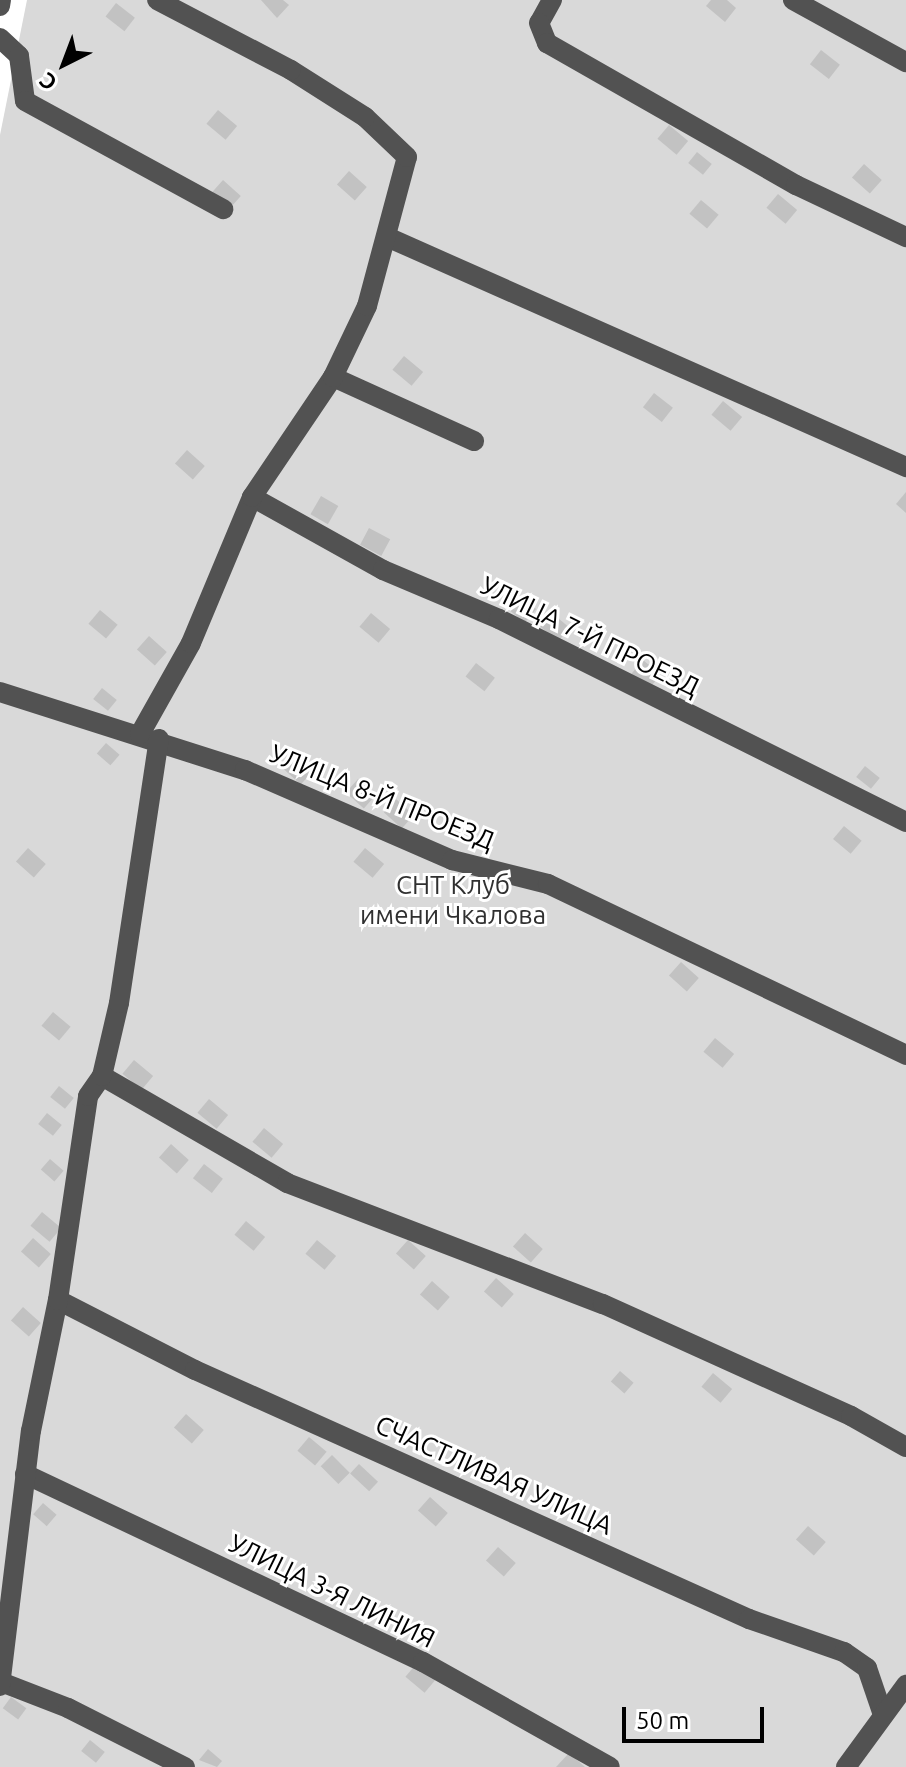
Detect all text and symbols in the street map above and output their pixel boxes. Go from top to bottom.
north arrow [24,24,104,104]
text: С [34,68,61,96]
street label: УЛИЦА 7-Й ПРОЕЗД [476,570,704,702]
street label: УЛИЦА 8-Й ПРОЕЗД [265,738,499,856]
park label: СНТ Клуб имени Чкалова [360,869,546,930]
street label: СЧАСТЛИВАЯ УЛИЦА [371,1409,617,1541]
street label: УЛИЦА 3-Я ЛИНИЯ [224,1528,440,1654]
scale bar [626,1691,768,1741]
text: 50 m [636,1707,689,1734]

